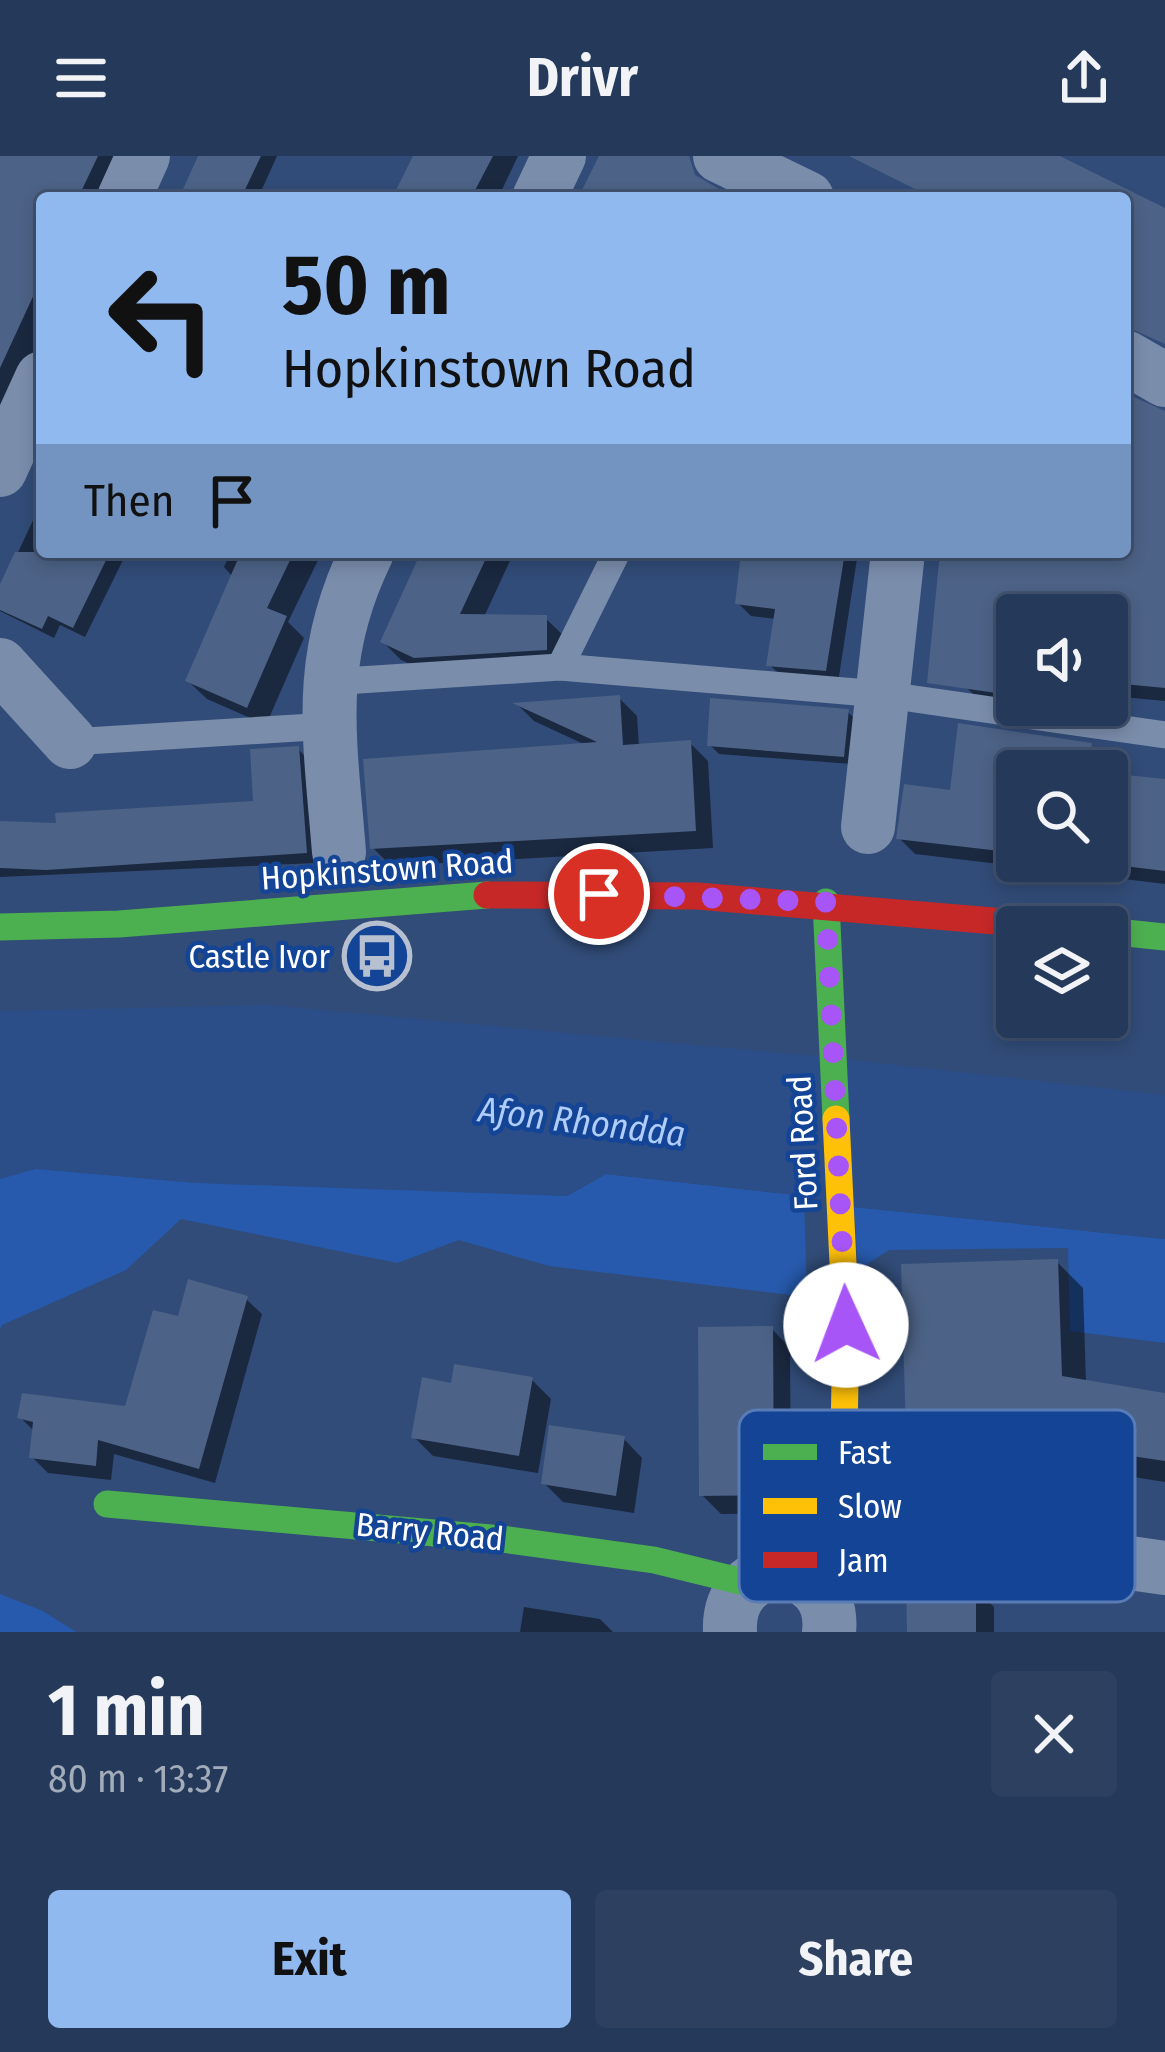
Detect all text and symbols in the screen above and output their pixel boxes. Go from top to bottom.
icon: menu [48,45,114,111]
icon: share [1051,45,1117,111]
text: Drivr [527,46,638,110]
text: 50 m [282,235,451,336]
icon: left [84,240,240,396]
text: Hopkinstown Road [282,337,696,401]
icon: arrive [199,468,265,534]
text: Then [84,474,175,528]
map controls [996,594,1128,1038]
button: sound [996,594,1128,726]
button: search [996,750,1128,882]
street label: Hopkinstown Road [260,841,515,899]
pin [548,843,650,945]
icon: arrive [566,861,632,927]
button: layers [996,906,1128,1038]
bus stop icon: Castle Ivor [342,921,412,991]
place label: Castle Ivor [188,937,330,977]
street label: Ford Road [779,1074,827,1211]
water label: Afon Rhondda [474,1087,688,1156]
position arrow [783,1262,909,1388]
legend [739,1410,1135,1602]
text: Fast [838,1433,892,1473]
text: Slow [838,1487,902,1527]
street label: Barry Road [354,1504,506,1560]
text: Jam [838,1541,889,1581]
text: 1 min [48,1668,205,1754]
button: close [991,1671,1117,1797]
text: 80 m · 13:37 [48,1756,228,1802]
button: Exit [48,1890,571,2028]
button: Share [595,1890,1117,2028]

